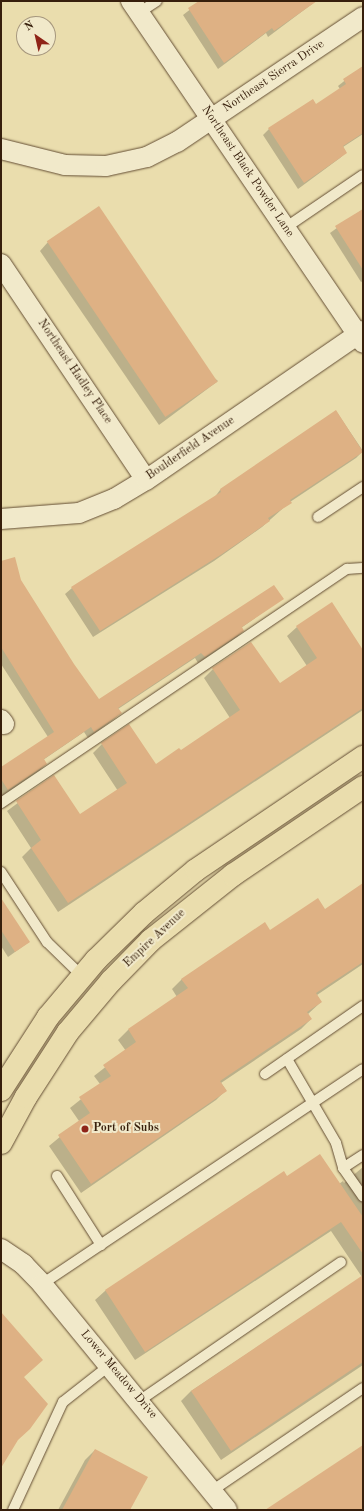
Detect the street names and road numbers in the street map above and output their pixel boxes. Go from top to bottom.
street label: Northeast Sierra Drive [221,38,327,116]
street label: Northeast Black Powder Lane [198,104,296,240]
street label: Northeast Hadley Place [34,317,114,427]
street label: Boulderfield Avenue [144,414,238,484]
street label: Empire Avenue [121,907,189,971]
street label: Lower Meadow Drive [77,1328,159,1422]

